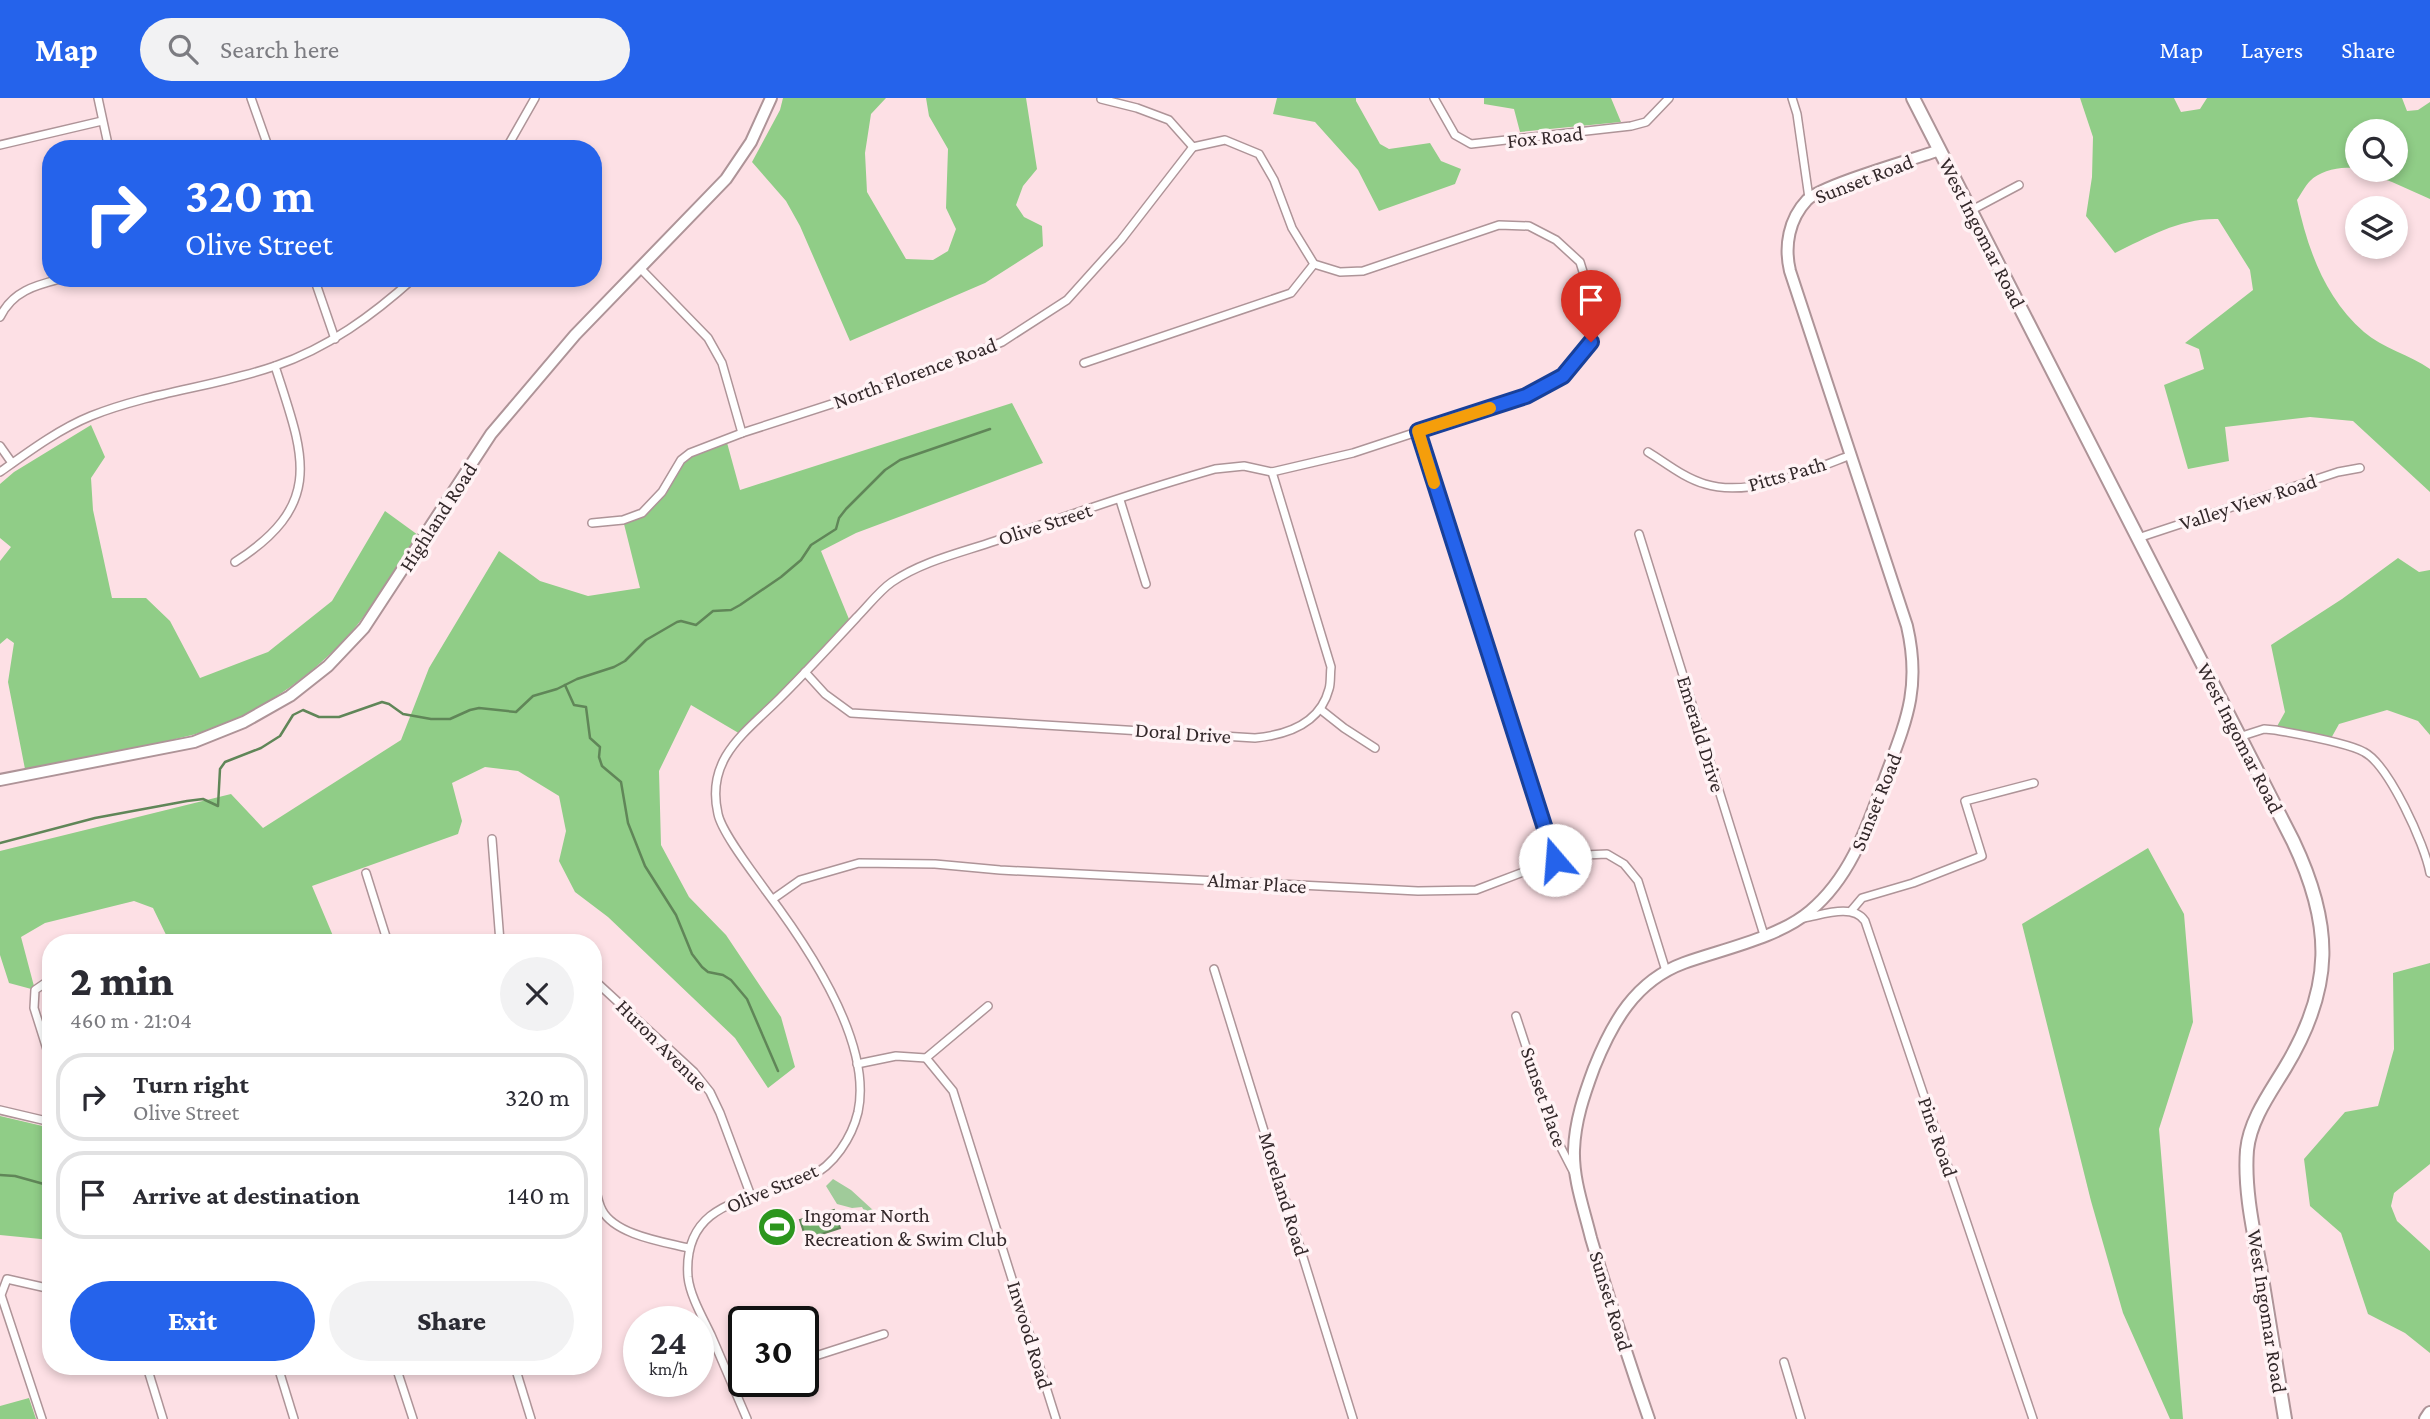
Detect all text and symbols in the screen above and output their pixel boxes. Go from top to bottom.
search box [140,18,630,81]
icon: search [164,30,202,68]
text: Map [35,31,98,68]
text: Search here [220,35,339,64]
text: Map [2159,36,2203,63]
text: Layers [2241,36,2303,63]
text: Share [2341,36,2395,63]
map controls [2345,119,2408,259]
button: search [2345,119,2408,182]
street label: Fox Road [1506,121,1584,153]
street label: Sunset Road [1812,149,1916,209]
street label: West Ingomar Road [1934,154,2030,312]
icon: right [70,168,161,259]
text: 320 m [185,168,314,223]
button: layers [2345,196,2408,259]
text: Olive Street [185,226,333,262]
pin [1561,270,1621,342]
icon: arrive [1572,281,1610,319]
street label: North Florence Road [830,332,1000,414]
street label: Pitts Path [1745,451,1829,497]
street label: Highland Road [394,458,482,576]
street label: Valley View Road [2176,469,2320,535]
street label: Olive Street [995,497,1096,550]
street label: West Ingomar Road [2192,659,2288,817]
street label: Emerald Drive [1672,673,1730,795]
street label: Doral Drive [1134,718,1232,748]
street label: Sunset Road [1846,750,1906,854]
position arrow [1518,823,1592,897]
street label: Almar Place [1207,868,1307,898]
text: 2 min [70,957,174,1004]
button: close [500,957,574,1031]
street label: Huron Avenue [611,994,713,1096]
text: 460 m · 21:04 [70,1007,192,1033]
street label: Sunset Place [1516,1044,1572,1150]
text: Turn right [133,1070,249,1099]
icon: right [74,1078,112,1116]
text: 320 m [505,1083,570,1112]
street label: Pine Road [1913,1094,1963,1180]
text: Olive Street [133,1099,239,1125]
street label: Moreland Road [1254,1129,1314,1259]
street label: Olive Street [723,1158,822,1218]
icon: arrive [74,1176,112,1214]
text: Arrive at destination [133,1181,360,1210]
text: 140 m [508,1181,570,1210]
place label: Ingomar North Recreation & Swim Club [804,1203,1007,1251]
sports icon: Ingomar North Recreation & Swim Club [756,1206,798,1248]
street label: West Ingomar Road [2242,1227,2292,1395]
street label: Sunset Road [1584,1248,1638,1354]
street label: Inwood Road [1002,1278,1058,1392]
button: Exit [70,1281,315,1361]
button: Share [329,1281,574,1361]
speed limit sign: 30 [728,1306,819,1397]
text: 24 [650,1323,687,1362]
text: km/h [649,1359,688,1379]

